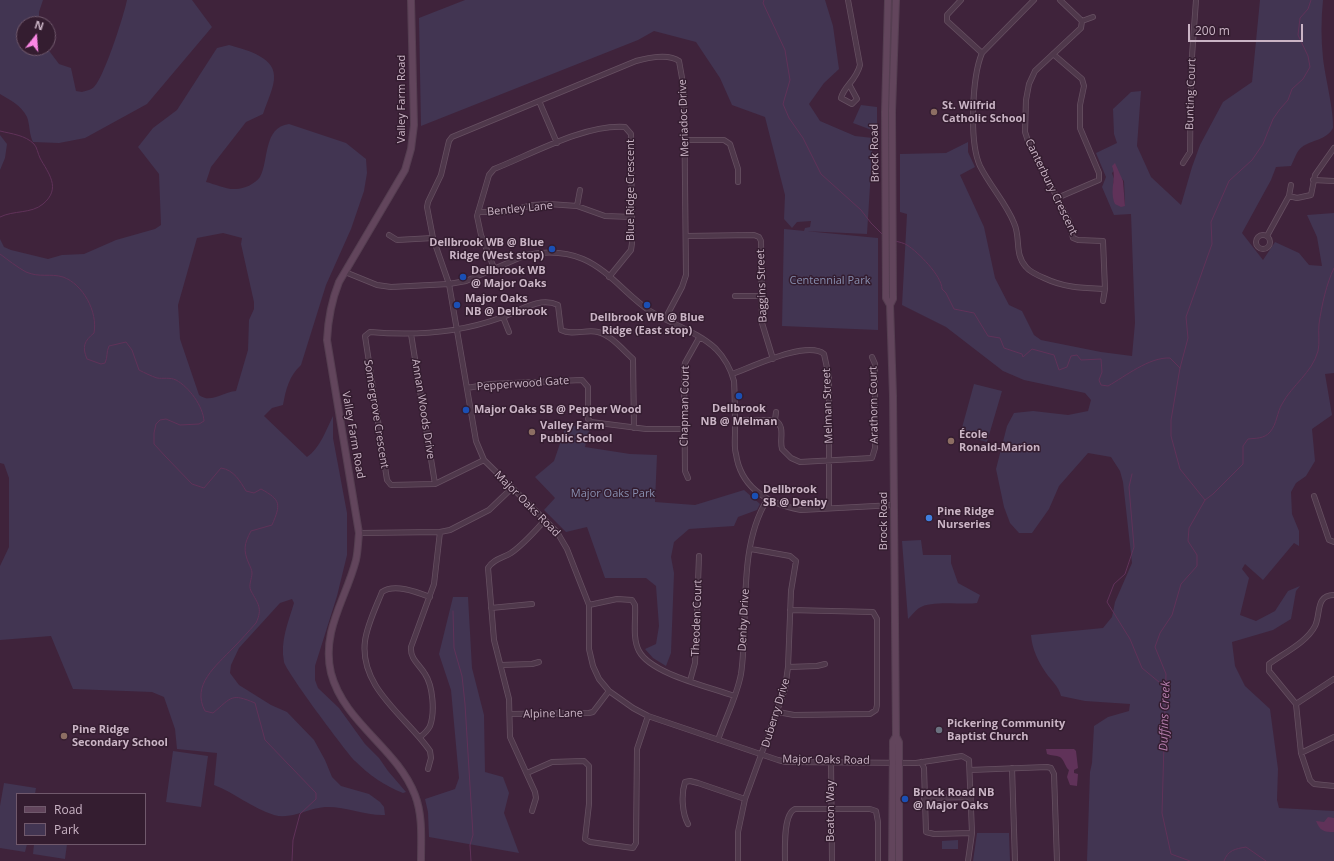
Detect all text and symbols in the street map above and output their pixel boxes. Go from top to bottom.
north arrow [16,16,56,56]
scale bar [1190,16,1305,42]
text: N [33,17,46,33]
text: 200 m [1195,22,1230,39]
street label: Valley Farm Road [395,55,409,143]
street label: Bunting Court [1183,58,1199,130]
street label: Meriadoc Drive [676,79,692,157]
place label: St. Wilfrid Catholic School [942,99,1026,125]
marker: St. Wilfrid Catholic School [929,107,939,117]
street label: Brock Road [868,124,882,182]
street label: Canterbury Crescent [1022,137,1080,237]
street label: Blue Ridge Crescent [624,139,638,241]
street label: Bentley Lane [486,199,554,219]
place label: Dellbrook WB @ Blue Ridge (West stop) [429,236,544,262]
marker: Dellbrook WB @ Blue Ridge (West stop) [547,244,557,254]
street label: Baggins Street [754,249,770,323]
place label: Dellbrook WB @ Major Oaks [471,264,546,290]
marker: Dellbrook WB @ Major Oaks [458,272,468,282]
park label: Centennial Park [790,274,870,288]
place label: Major Oaks NB @ Delbrook [465,292,547,318]
marker: Major Oaks NB @ Delbrook [452,300,462,310]
marker: Dellbrook WB @ Blue Ridge (East stop) [642,300,652,310]
place label: Dellbrook WB @ Blue Ridge (East stop) [590,311,704,337]
street label: Annan Woods Drive [409,358,437,460]
street label: Somergrove Crescent [361,359,391,469]
street label: Chapman Court [678,365,692,447]
street label: Arathorn Court [867,366,881,444]
street label: Melman Street [820,368,836,444]
street label: Pepperwood Gate [476,374,570,394]
street label: Valley Farm Road [339,390,367,480]
marker: Dellbrook NB @ Melman [734,391,744,401]
place label: Dellbrook NB @ Melman [701,402,777,428]
place label: Major Oaks SB @ Pepper Wood [474,403,642,417]
marker: Major Oaks SB @ Pepper Wood [461,405,471,415]
place label: Valley Farm Public School [540,419,612,445]
marker: Valley Farm Public School [527,427,537,437]
place label: École Ronald-Marion [959,428,1040,454]
marker: École Ronald-Marion [946,436,956,446]
street label: Major Oaks Road [491,468,563,540]
place label: Dellbrook SB @ Denby [763,483,827,509]
park label: Major Oaks Park [571,487,655,501]
marker: Dellbrook SB @ Denby [750,491,760,501]
street label: Brock Road [877,492,891,550]
place label: Pine Ridge Nurseries [937,505,994,531]
marker: Pine Ridge Nurseries [924,513,934,523]
street label: Theoden Court [689,579,705,657]
street label: Denby Drive [736,588,752,652]
street label: Duberry Drive [759,677,793,749]
water label: Duffins Creek [1157,681,1173,751]
street label: Alpine Lane [523,707,583,721]
place label: Pickering Community Baptist Church [947,717,1065,743]
place label: Pine Ridge Secondary School [72,723,168,749]
marker: Pickering Community Baptist Church [934,725,944,735]
marker: Pine Ridge Secondary School [59,731,69,741]
street label: Major Oaks Road [782,753,870,767]
street label: Beaton Way [824,780,838,842]
place label: Brock Road NB @ Major Oaks [913,786,994,812]
legend [16,793,146,845]
marker: Brock Road NB @ Major Oaks [900,794,910,804]
text: Road [54,801,83,818]
text: Park [54,821,79,838]

